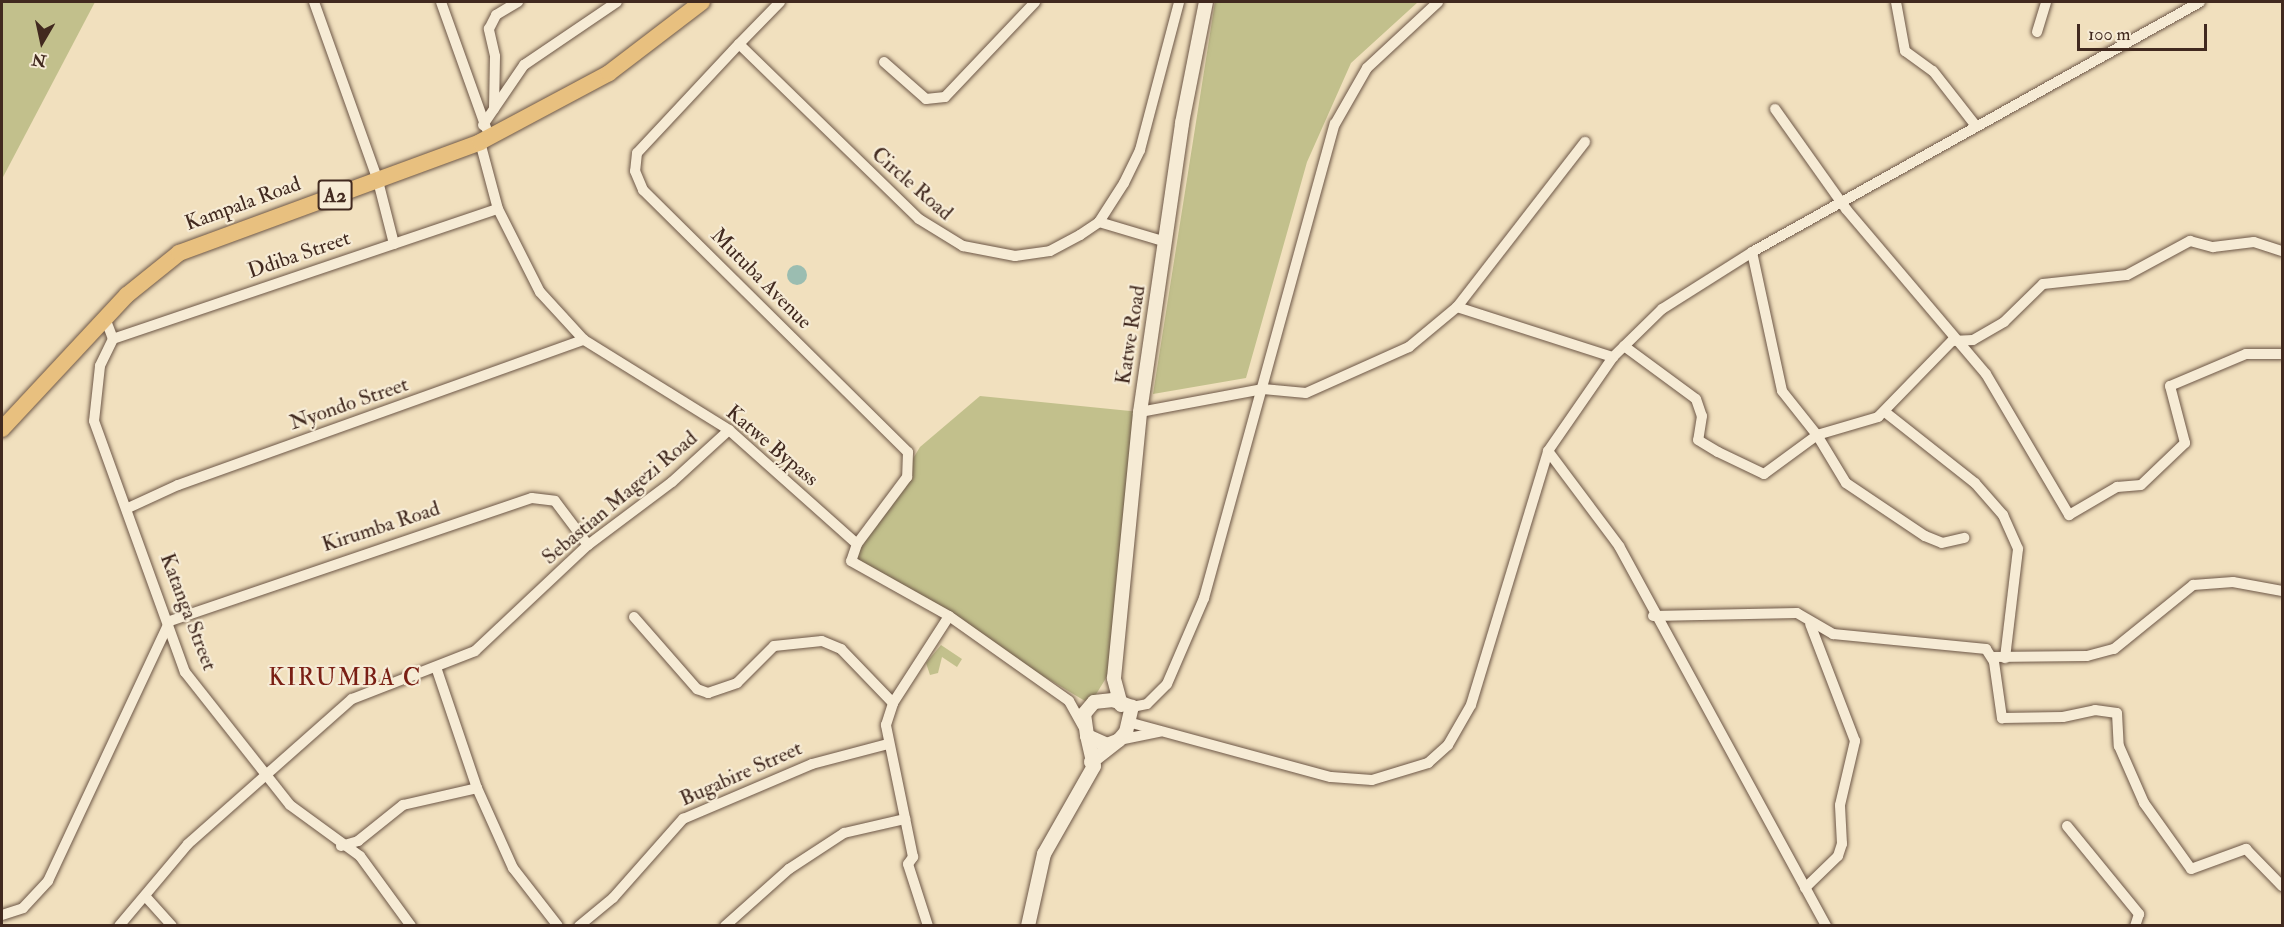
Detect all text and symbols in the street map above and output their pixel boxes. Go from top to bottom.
north arrow [12,12,72,72]
scale bar [2080,12,2210,50]
text: 100 m [2088,23,2131,46]
text: N [31,49,48,71]
street label: Circle Road [866,142,958,226]
street label: Kampala Road [182,171,304,237]
road number: A2 [317,178,353,212]
street label: Mutuba Avenue [705,223,817,335]
street label: Ddiba Street [244,226,354,284]
street label: Katwe Road [1111,284,1151,386]
street label: Nyondo Street [286,372,412,436]
street label: Katwe Bypass [721,400,823,492]
street label: Sebastian Magezi Road [537,426,703,570]
street label: Kirumba Road [319,496,443,558]
street label: Katanga Street [154,550,222,674]
district label: KIRUMBA C [268,664,422,692]
street label: Bugabire Street [676,736,806,812]

